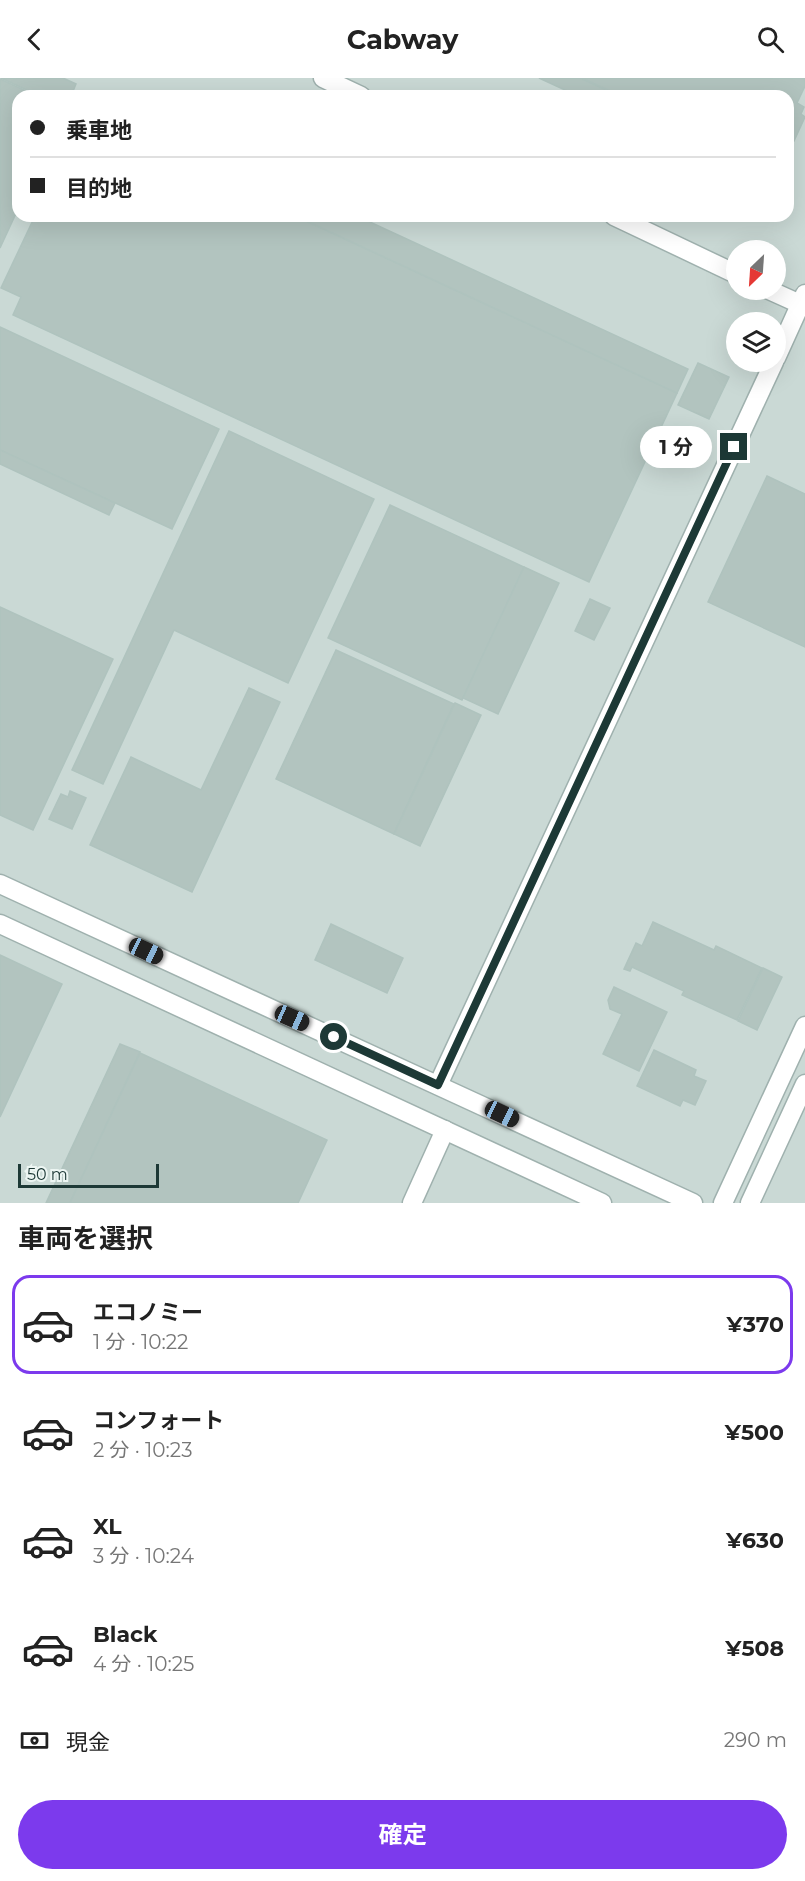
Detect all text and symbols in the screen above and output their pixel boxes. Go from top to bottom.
icon: back [18,23,51,56]
text: Cabway [347,23,458,56]
icon: search [754,23,787,56]
text: 乗車地 [66,117,132,144]
text: 目的地 [66,175,132,202]
north arrow [726,240,786,300]
map controls [726,240,786,372]
button: layers [726,312,786,372]
callout: 1 分 [641,426,713,468]
route end [720,433,747,460]
text: 1 分 [659,435,693,459]
car [126,935,166,967]
car [272,1002,312,1034]
route start [320,1023,347,1050]
car [482,1098,522,1130]
scale bar [18,1161,159,1188]
text: 50 m [27,1165,68,1184]
text: 車両を選択 [18,1222,153,1255]
icon: car [21,1298,75,1352]
text: エコノミー [93,1299,203,1326]
text: ¥370 [727,1311,784,1338]
text: 1 分 · 10:22 [93,1330,188,1354]
icon: car [21,1406,75,1460]
text: コンフォート [93,1407,224,1434]
text: ¥500 [725,1419,784,1446]
text: 2 分 · 10:23 [93,1438,192,1462]
text: XL [93,1513,122,1540]
icon: car [21,1514,75,1568]
text: ¥630 [726,1527,784,1554]
text: 3 分 · 10:24 [93,1544,194,1568]
text: Black [93,1621,157,1648]
icon: car [21,1622,75,1676]
text: ¥508 [725,1635,784,1662]
text: 4 分 · 10:25 [93,1652,194,1676]
icon: cash [18,1724,51,1757]
text: 290 m [724,1728,787,1752]
text: 現金 [66,1729,110,1756]
button: 確定 [18,1800,787,1869]

